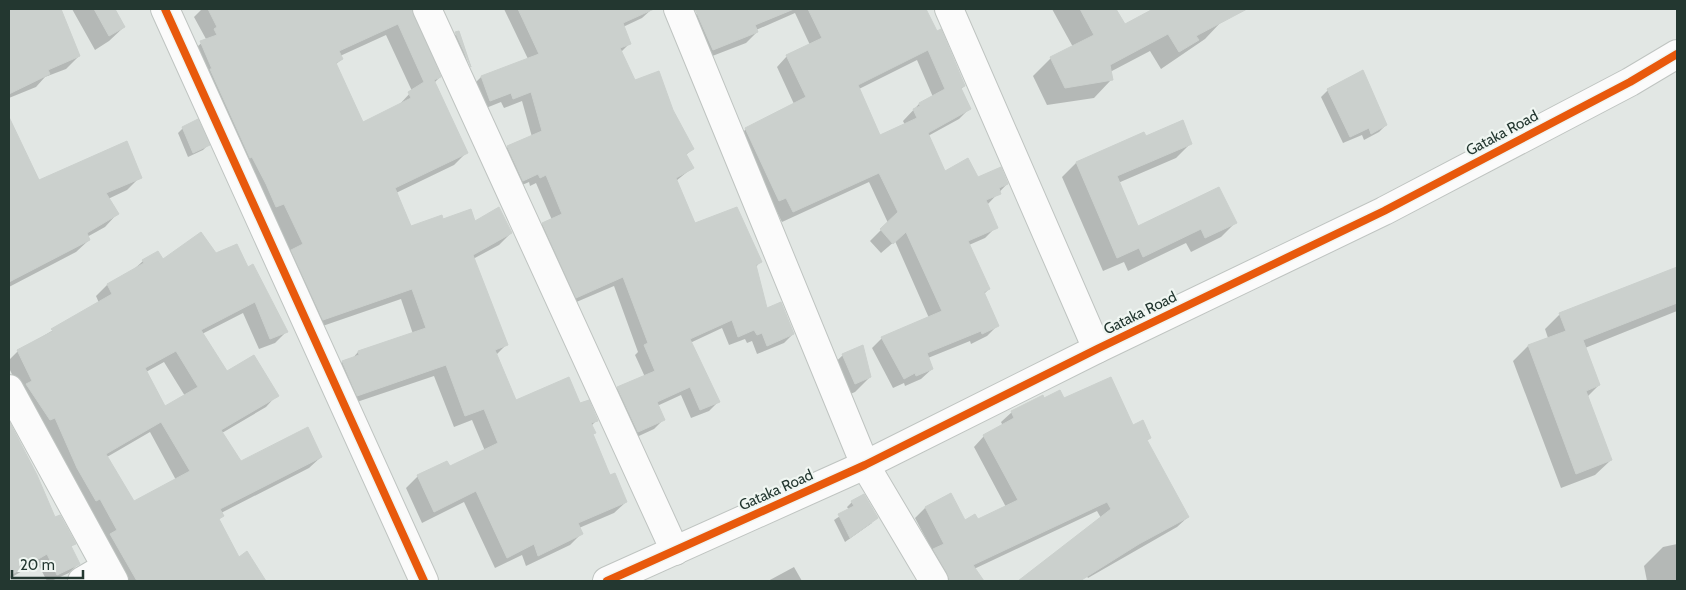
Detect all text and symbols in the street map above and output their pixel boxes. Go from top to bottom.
street label: Gataka Road [1463,106,1541,160]
street label: Gataka Road [1100,288,1180,338]
street label: Gataka Road [736,466,816,514]
scale bar [12,548,84,580]
text: 20 m [20,556,55,574]

